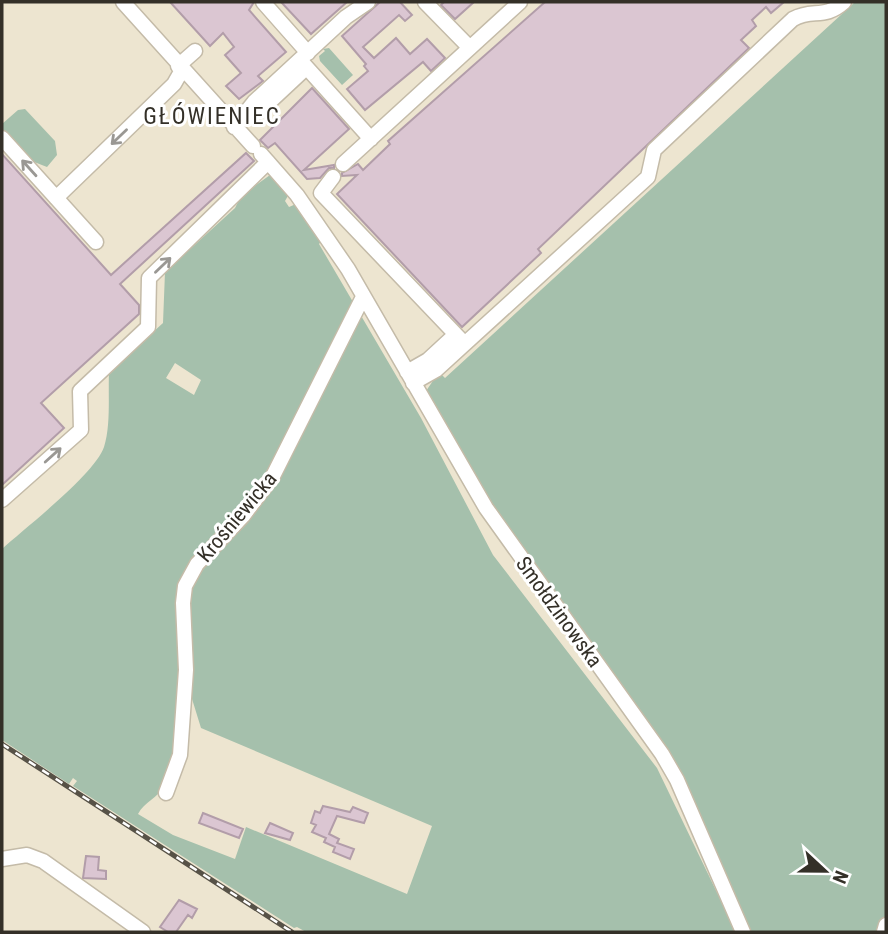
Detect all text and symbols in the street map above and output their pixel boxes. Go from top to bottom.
district label: GŁÓWIENIEC [143,102,281,130]
one-way arrow [111,129,128,146]
one-way arrow [21,159,37,177]
one-way arrow [155,256,172,273]
one-way arrow [44,447,62,463]
street label: Krośniewicka [192,467,282,567]
street label: Smołdzinowska [511,552,607,672]
north arrow [790,836,860,906]
text: N [827,867,853,887]

